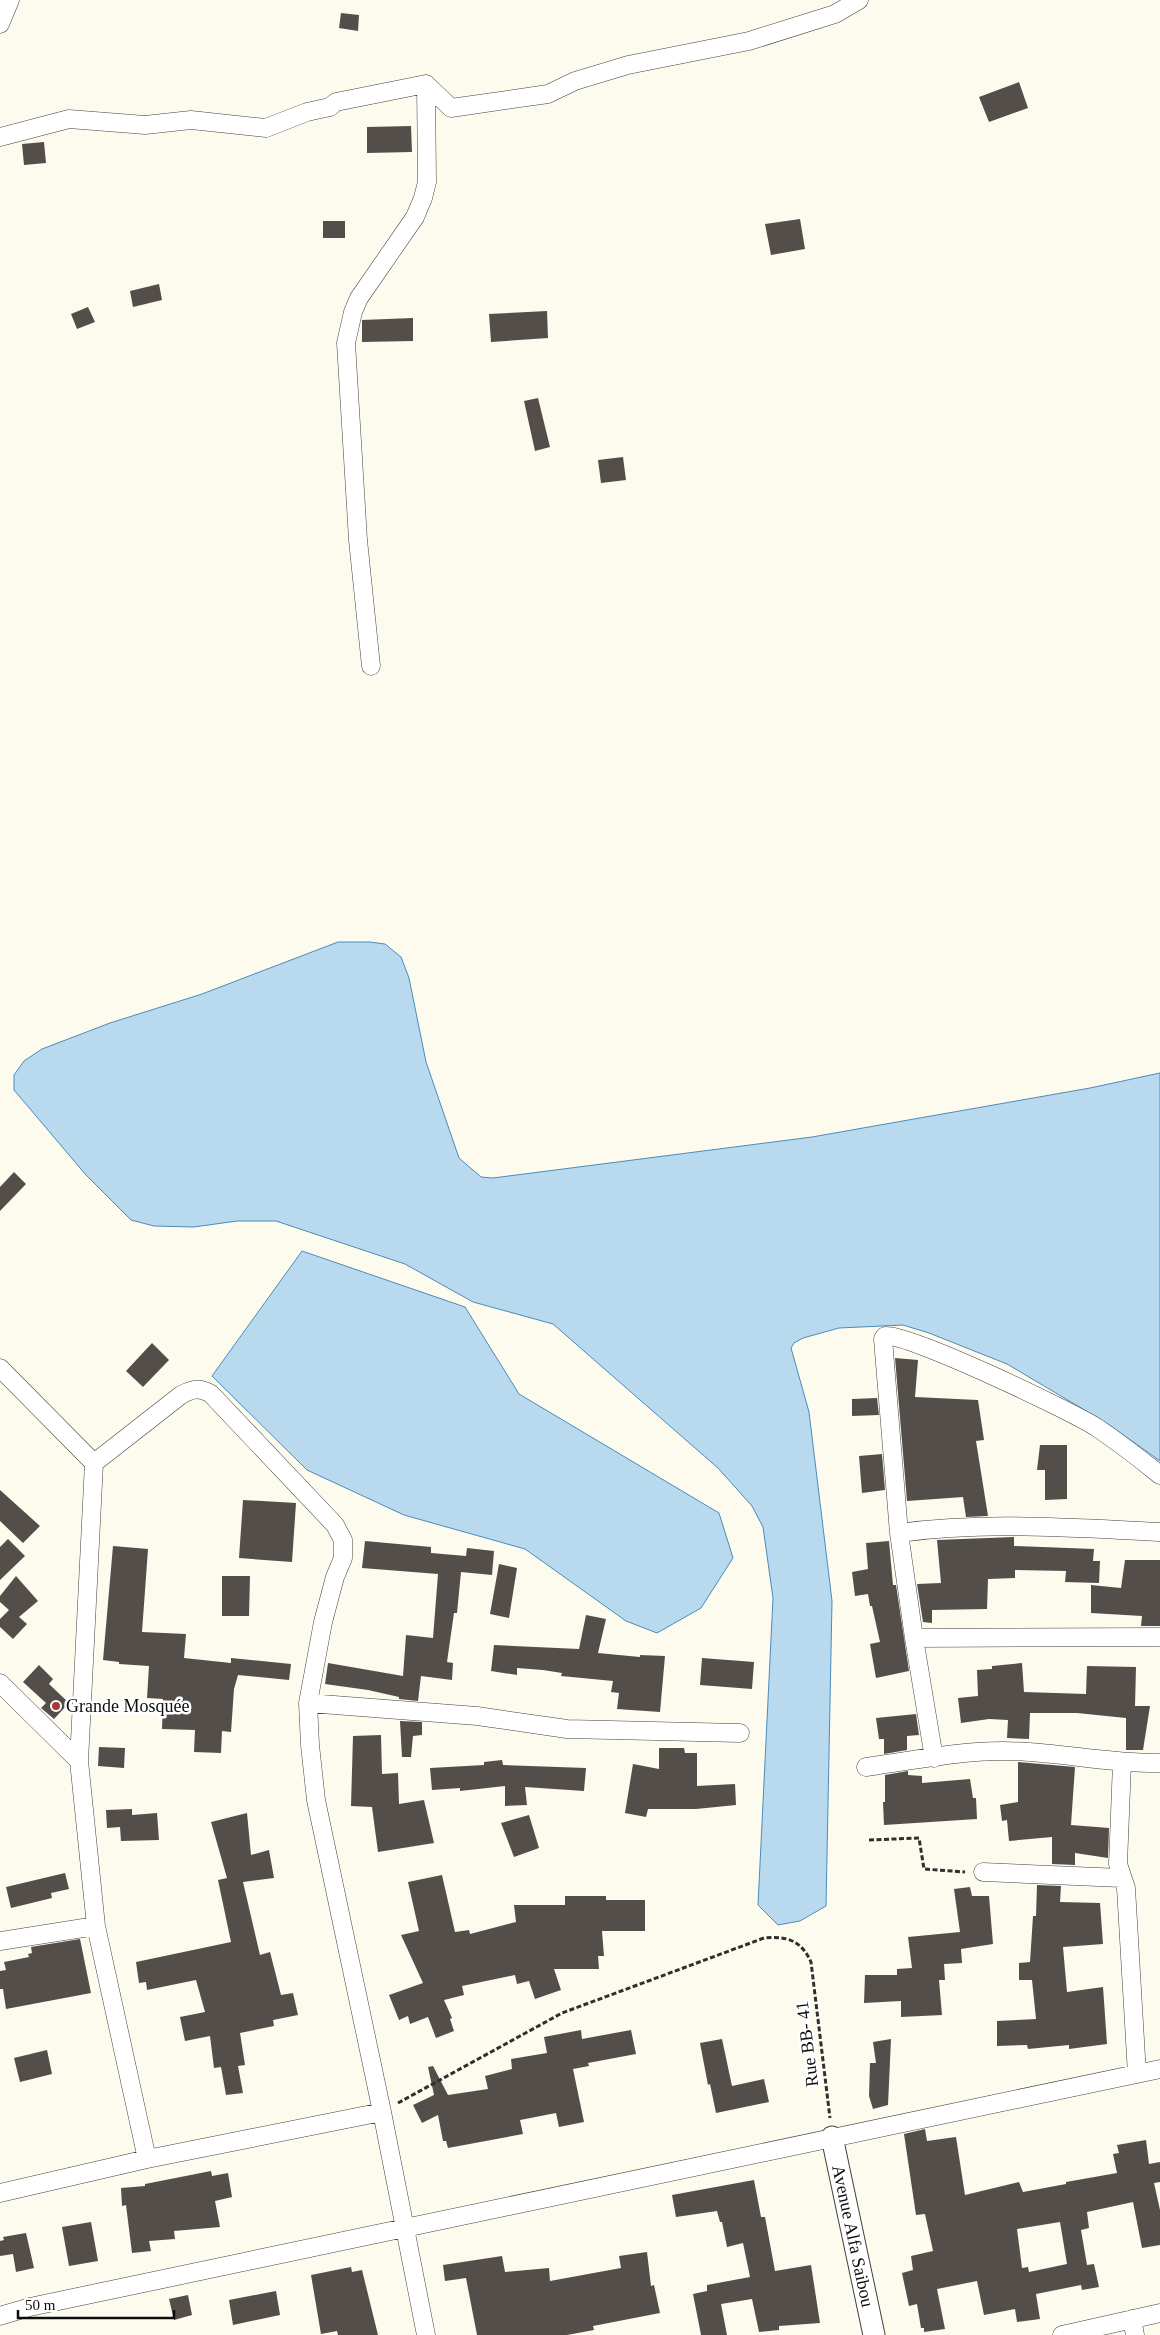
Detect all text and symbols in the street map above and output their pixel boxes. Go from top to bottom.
place label: Grande Mosquée [66,1696,189,1716]
marker: Grande Mosquée [50,1700,62,1712]
street label: Rue BB- 41 [792,2000,822,2088]
street label: Avenue Alfa Saibou [828,2163,878,2309]
scale bar [18,2288,174,2320]
text: 50 m [25,2297,56,2313]

